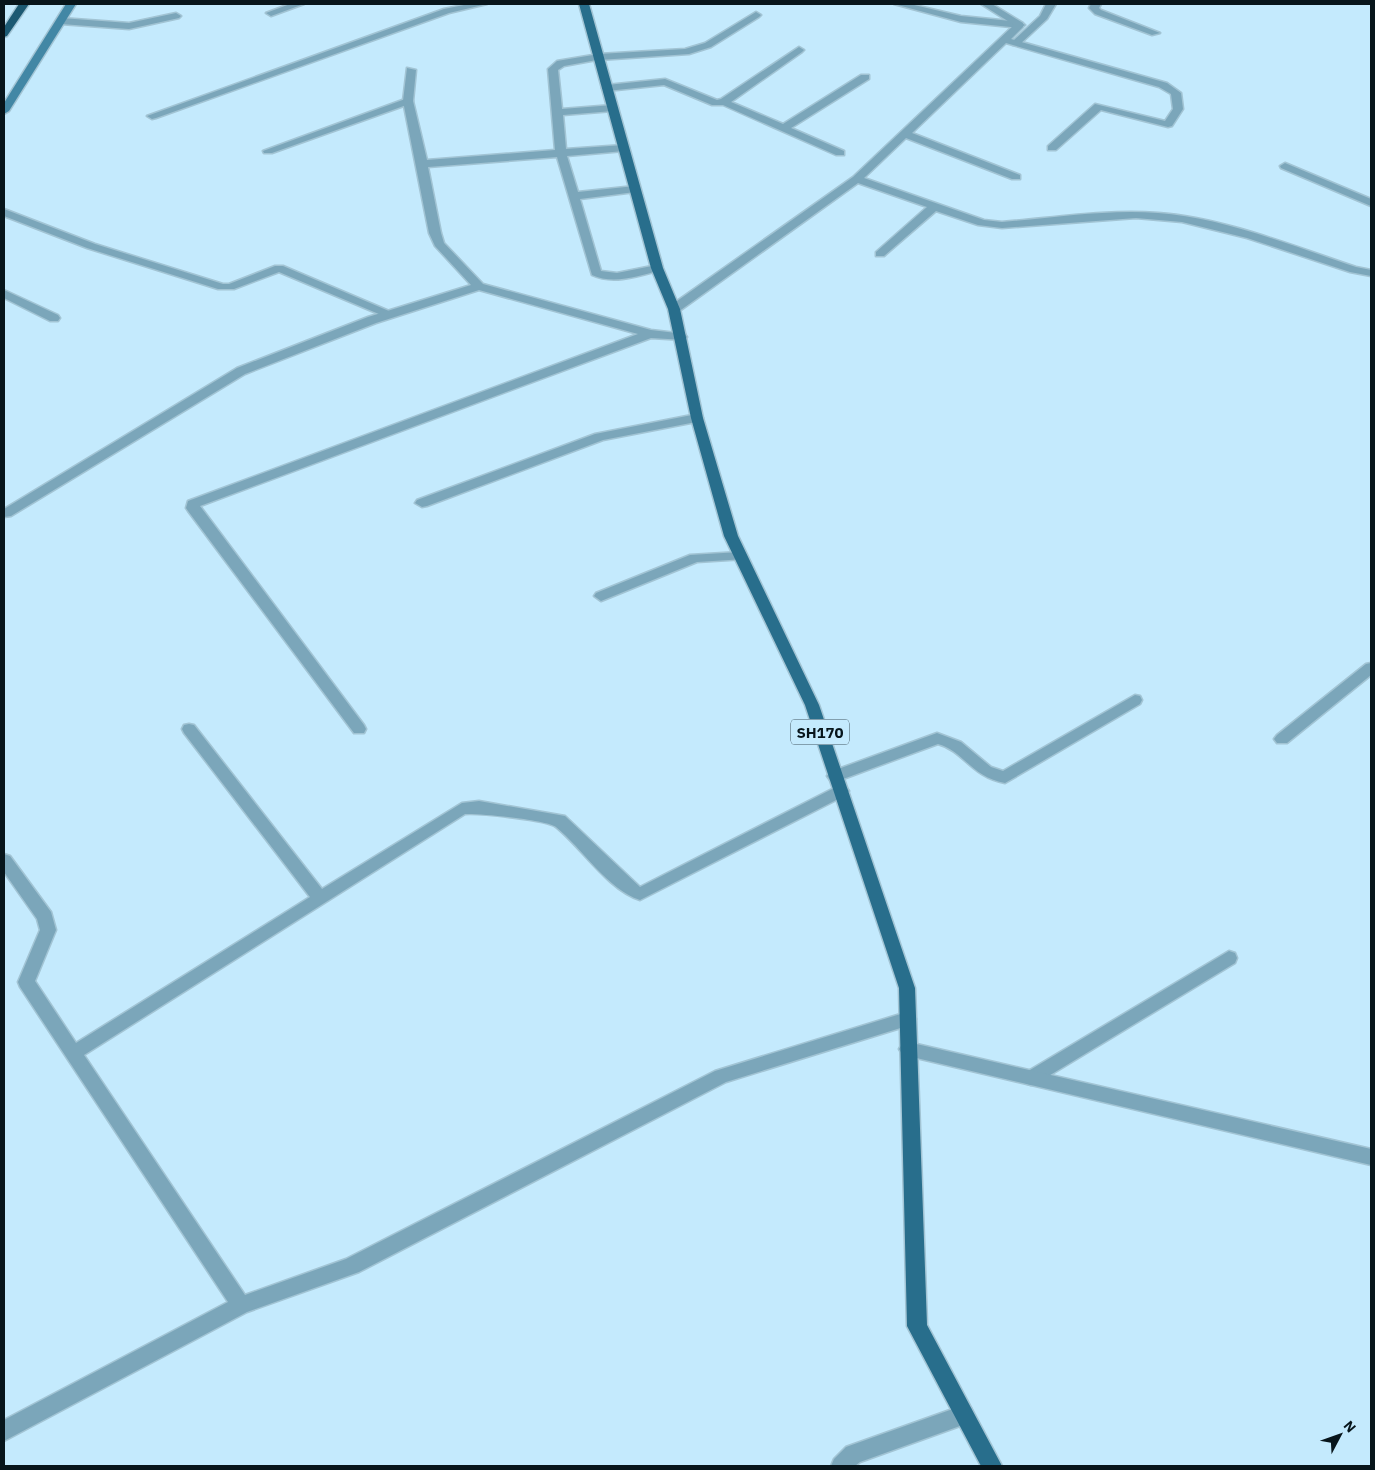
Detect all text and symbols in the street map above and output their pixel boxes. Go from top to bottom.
road number: SH170 [791,720,849,744]
north arrow [1315,1410,1365,1460]
text: N [1340,1417,1360,1436]

